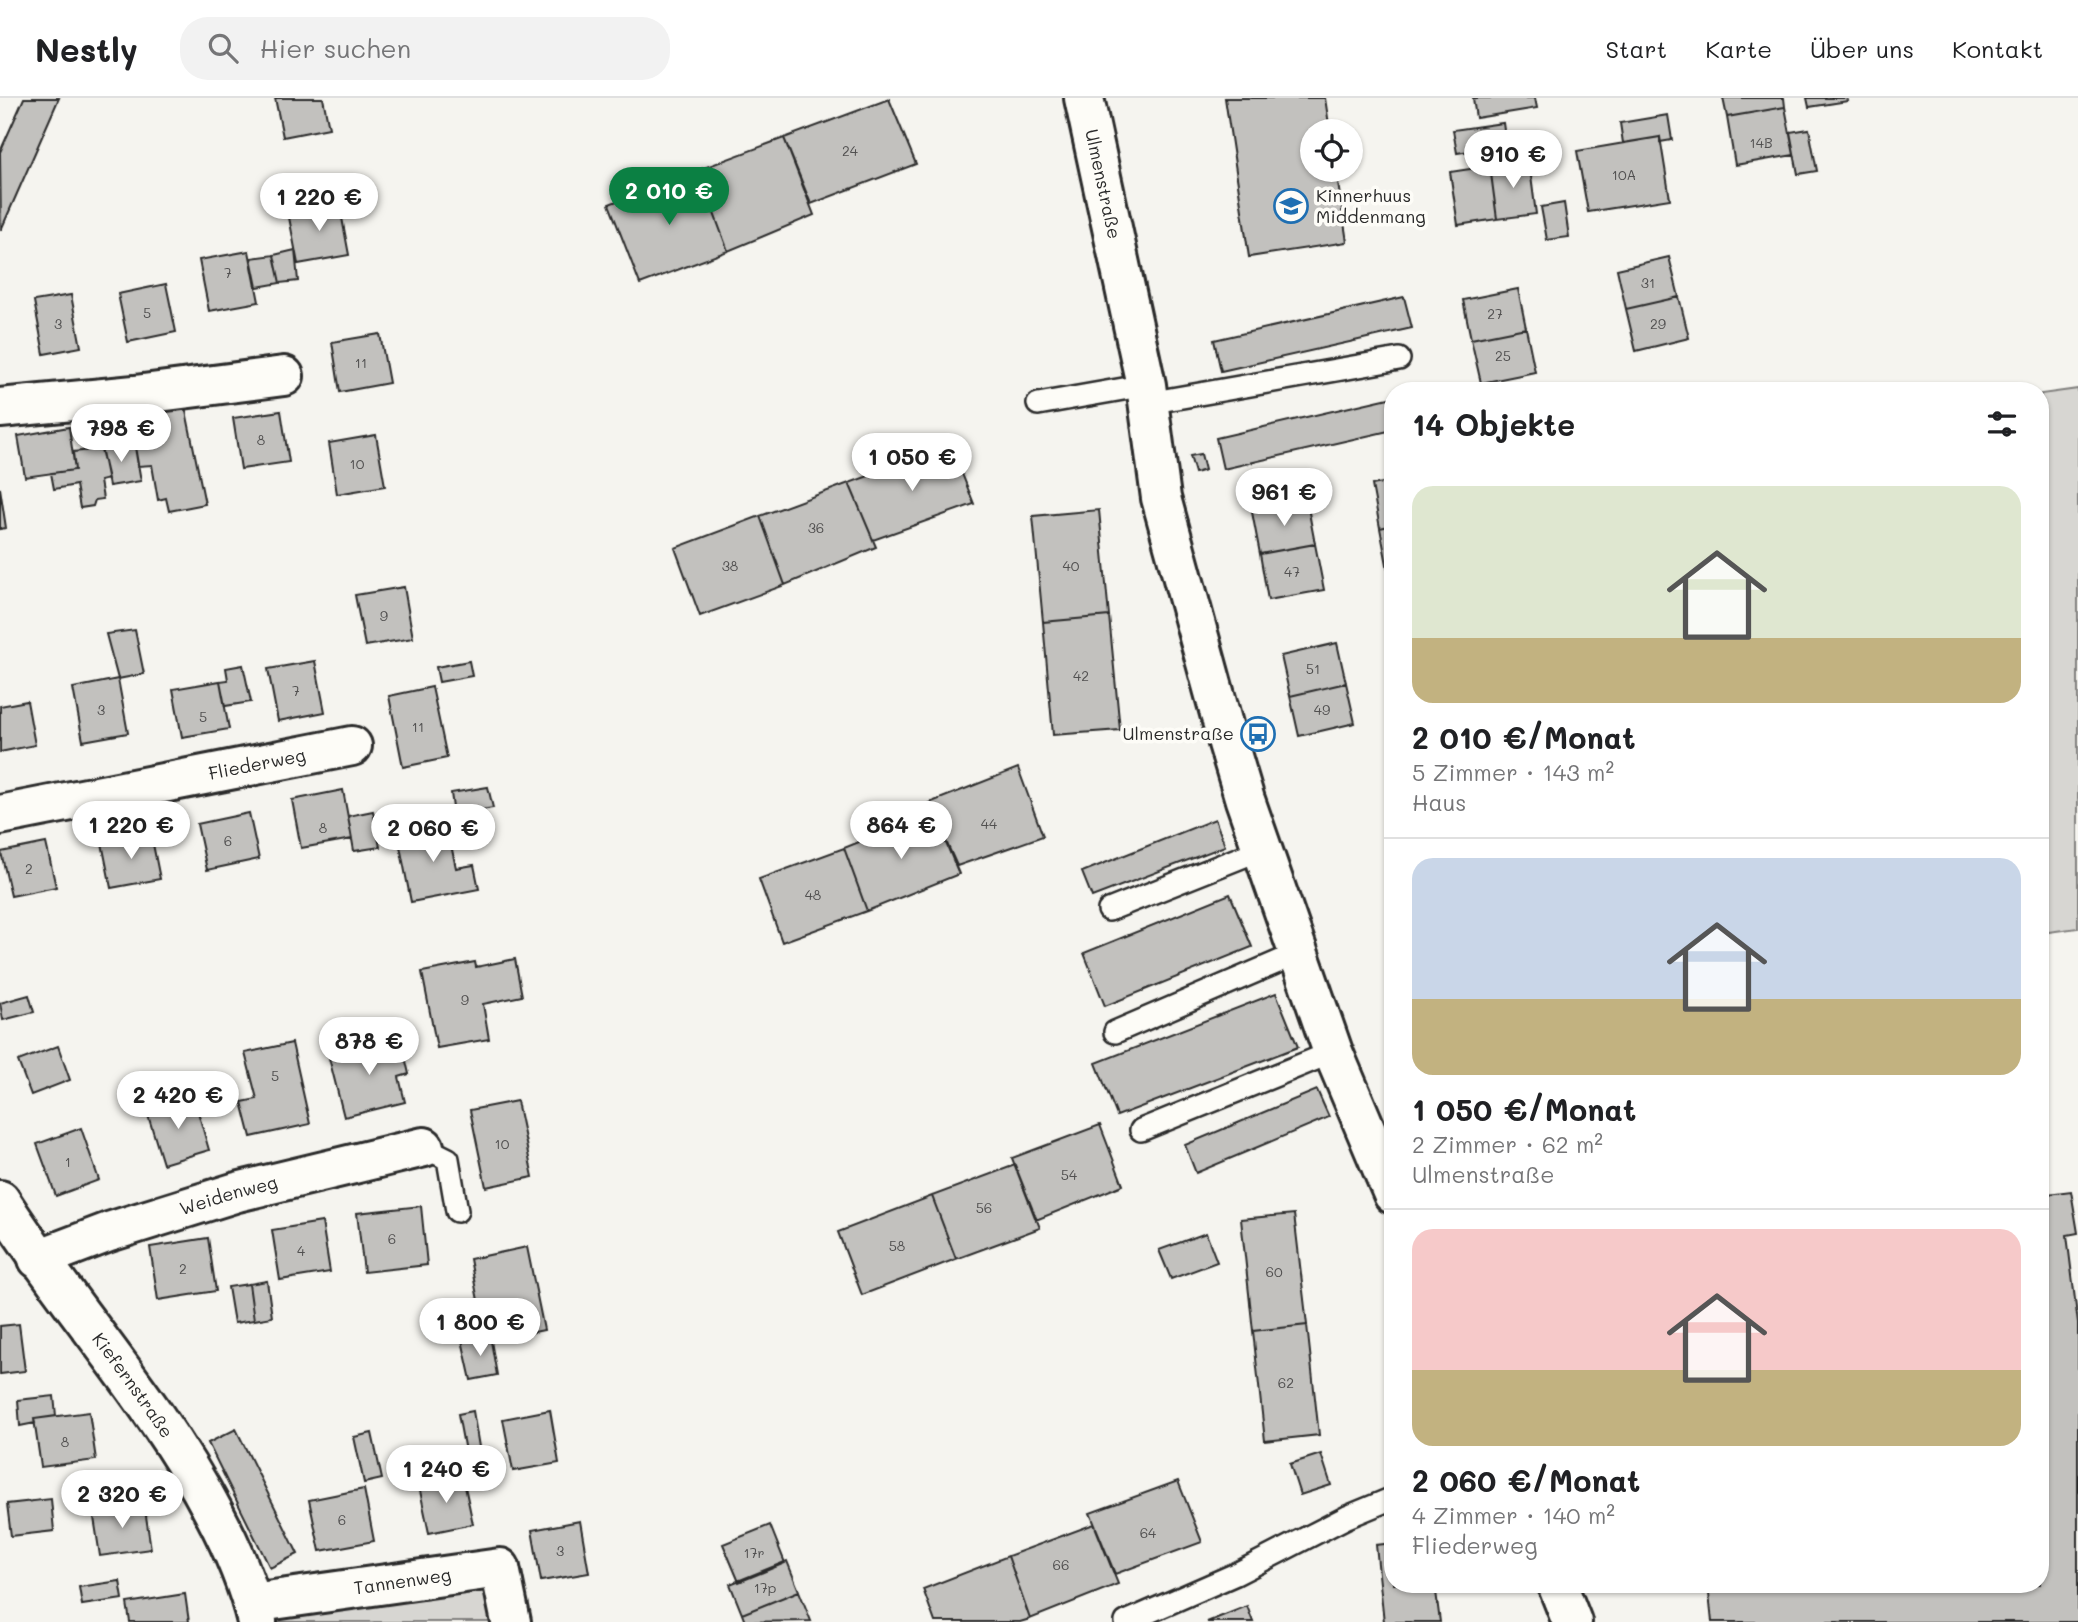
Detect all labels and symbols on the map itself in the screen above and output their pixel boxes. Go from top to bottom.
street label: Ulmenstraße [1080,127,1127,241]
pin: 910 € [1464,130,1562,190]
house number: 14B [1749,133,1773,152]
house number: 24 [842,141,859,160]
house number: 10A [1612,165,1636,184]
pin: 2 010 € [604,167,734,227]
pin: 1 220 € [254,174,384,233]
place label: Kinnerhuus Middenmang [1316,183,1426,228]
school or university icon: Kinnerhuus Middenmang [1272,187,1310,225]
house number: 7 [224,263,232,282]
house number: 31 [1641,273,1655,292]
house number: 5 [143,303,151,322]
house number: 27 [1487,304,1503,323]
house number: 3 [54,314,62,333]
house number: 29 [1650,314,1666,333]
house number: 25 [1495,346,1511,365]
house number: 11 [355,353,367,372]
pin: 798 € [72,404,170,464]
house number: 8 [257,430,265,449]
pin: 1 050 € [847,434,977,493]
house number: 10 [350,454,365,473]
pin: 961 € [1235,468,1333,528]
house number: 36 [808,518,824,537]
house number: 38 [722,556,738,575]
house number: 40 [1063,556,1080,575]
house number: 47 [1284,562,1300,581]
house number: 9 [380,606,388,625]
house number: 51 [1306,659,1320,678]
house number: 42 [1073,666,1089,685]
house number: 7 [292,681,300,700]
house number: 3 [97,700,105,719]
house number: 49 [1314,700,1330,719]
house number: 5 [199,707,207,726]
bus stop icon: Ulmenstraße [1239,715,1277,753]
house number: 11 [412,717,424,736]
place label: Ulmenstraße [1123,721,1234,745]
street label: Fliederweg [206,742,308,785]
pin: 1 220 € [66,802,196,861]
pin: 864 € [852,802,950,861]
pin: 2 060 € [368,804,498,864]
house number: 44 [981,814,998,833]
house number: 8 [319,818,327,837]
house number: 6 [224,831,232,850]
house number: 2 [25,859,33,878]
house number: 48 [805,885,821,904]
house number: 9 [461,990,469,1009]
pin: 878 € [320,1018,418,1077]
house number: 5 [271,1066,279,1085]
pin: 2 420 € [113,1072,243,1131]
house number: 10 [495,1134,510,1153]
house number: 1 [65,1152,71,1171]
house number: 54 [1061,1165,1078,1184]
street label: Weidenweg [176,1170,280,1220]
house number: 56 [976,1198,992,1217]
house number: 6 [388,1229,396,1248]
house number: 58 [889,1236,905,1255]
house number: 4 [297,1241,306,1260]
house number: 2 [179,1259,187,1278]
house number: 60 [1265,1262,1283,1281]
pin: 1 800 € [415,1298,545,1358]
street label: Kiefernstraße [87,1327,179,1442]
house number: 62 [1278,1373,1294,1392]
house number: 8 [61,1432,69,1451]
pin: 1 240 € [381,1446,511,1505]
pin: 2 320 € [57,1470,187,1530]
house number: 6 [338,1510,346,1529]
house number: 64 [1140,1523,1157,1542]
house number: 3 [556,1541,564,1560]
house number: 17r [743,1543,765,1562]
house number: 66 [1053,1555,1069,1574]
street label: Tannenweg [352,1562,453,1599]
house number: 17p [754,1578,776,1597]

